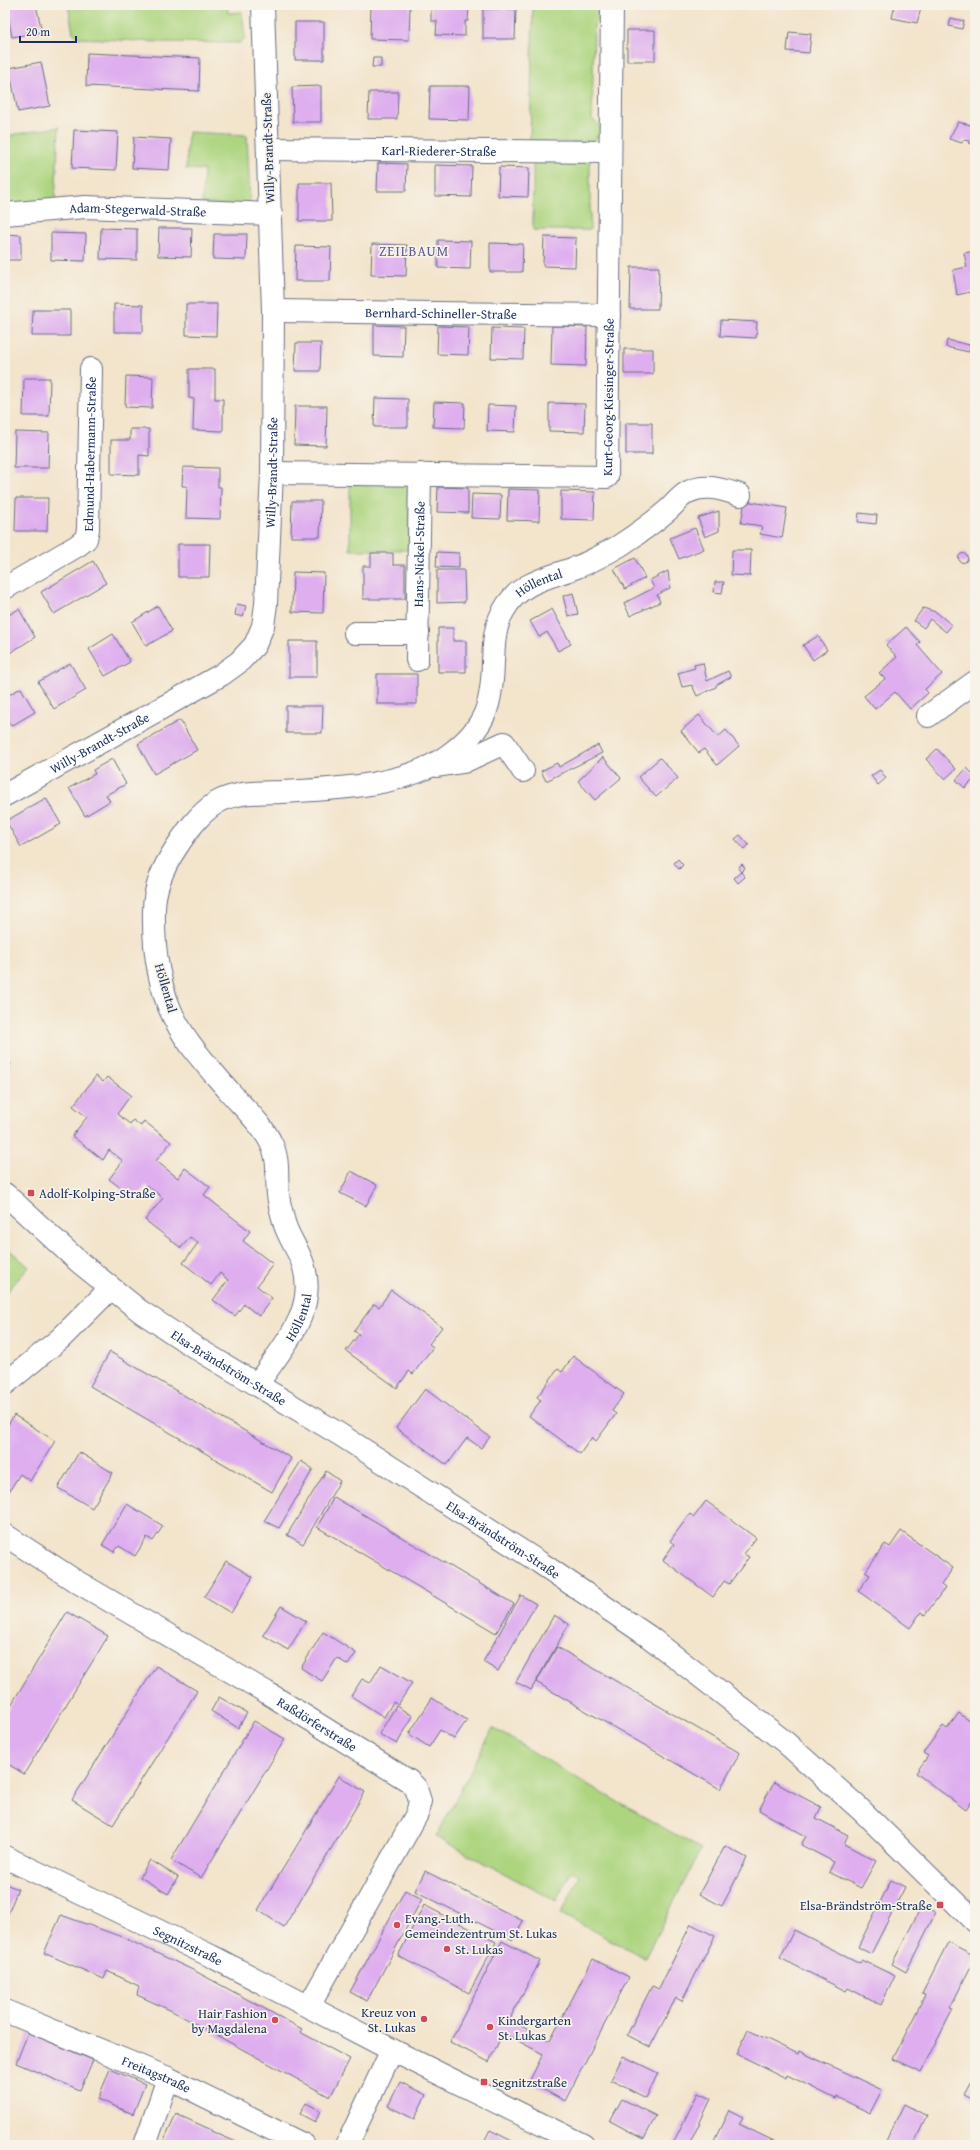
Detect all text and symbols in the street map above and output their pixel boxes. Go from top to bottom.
scale bar [20,18,76,44]
text: 20 m [26,23,50,40]
street label: Willy-Brandt-Straße [257,92,279,204]
street label: Karl-Riederer-Straße [381,140,496,161]
street label: Adam-Stegerwald-Straße [68,197,207,221]
district label: ZEILBAUM [379,241,449,261]
street label: Bernhard-Schineller-Straße [365,303,517,323]
street label: Kurt-Georg-Kiesinger-Straße [598,318,618,476]
street label: Edmund-Habermann-Straße [78,376,100,532]
street label: Willy-Brandt-Straße [260,417,282,529]
street label: Hans-Nickel-Straße [408,501,429,607]
street label: Höllental [511,563,565,601]
street label: Willy-Brandt-Straße [46,707,153,778]
street label: Höllental [150,961,182,1015]
place label: Adolf-Kolping-Straße [39,1184,156,1203]
marker: Adolf-Kolping-Straße [26,1188,36,1198]
street label: Höllental [280,1292,316,1345]
street label: Elsa-Brändström-Straße [167,1325,290,1410]
street label: Elsa-Brändström-Straße [443,1496,564,1583]
street label: Raßdörferstraße [274,1692,361,1756]
place label: Elsa-Brändström-Straße [800,1896,932,1915]
marker: Elsa-Brändström-Straße [935,1900,945,1910]
place label: Evang.-Luth. Gemeindezentrum St. Lukas [405,1909,557,1943]
street label: Segnitzstraße [150,1920,226,1970]
marker: Evang.-Luth. Gemeindezentrum St. Lukas [392,1920,402,1930]
place label: St. Lukas [455,1940,503,1959]
marker: St. Lukas [442,1944,452,1954]
place label: Kreuz von St. Lukas [361,2003,417,2037]
place label: Hair Fashion by Magdalena [191,2004,268,2038]
place label: Kindergarten St. Lukas [498,2011,572,2045]
marker: Kreuz von St. Lukas [419,2014,429,2024]
marker: Hair Fashion by Magdalena [270,2015,280,2025]
marker: Kindergarten St. Lukas [485,2022,495,2032]
street label: Freitagstraße [119,2051,194,2097]
place label: Segnitzstraße [492,2073,567,2092]
marker: Segnitzstraße [479,2077,489,2087]

